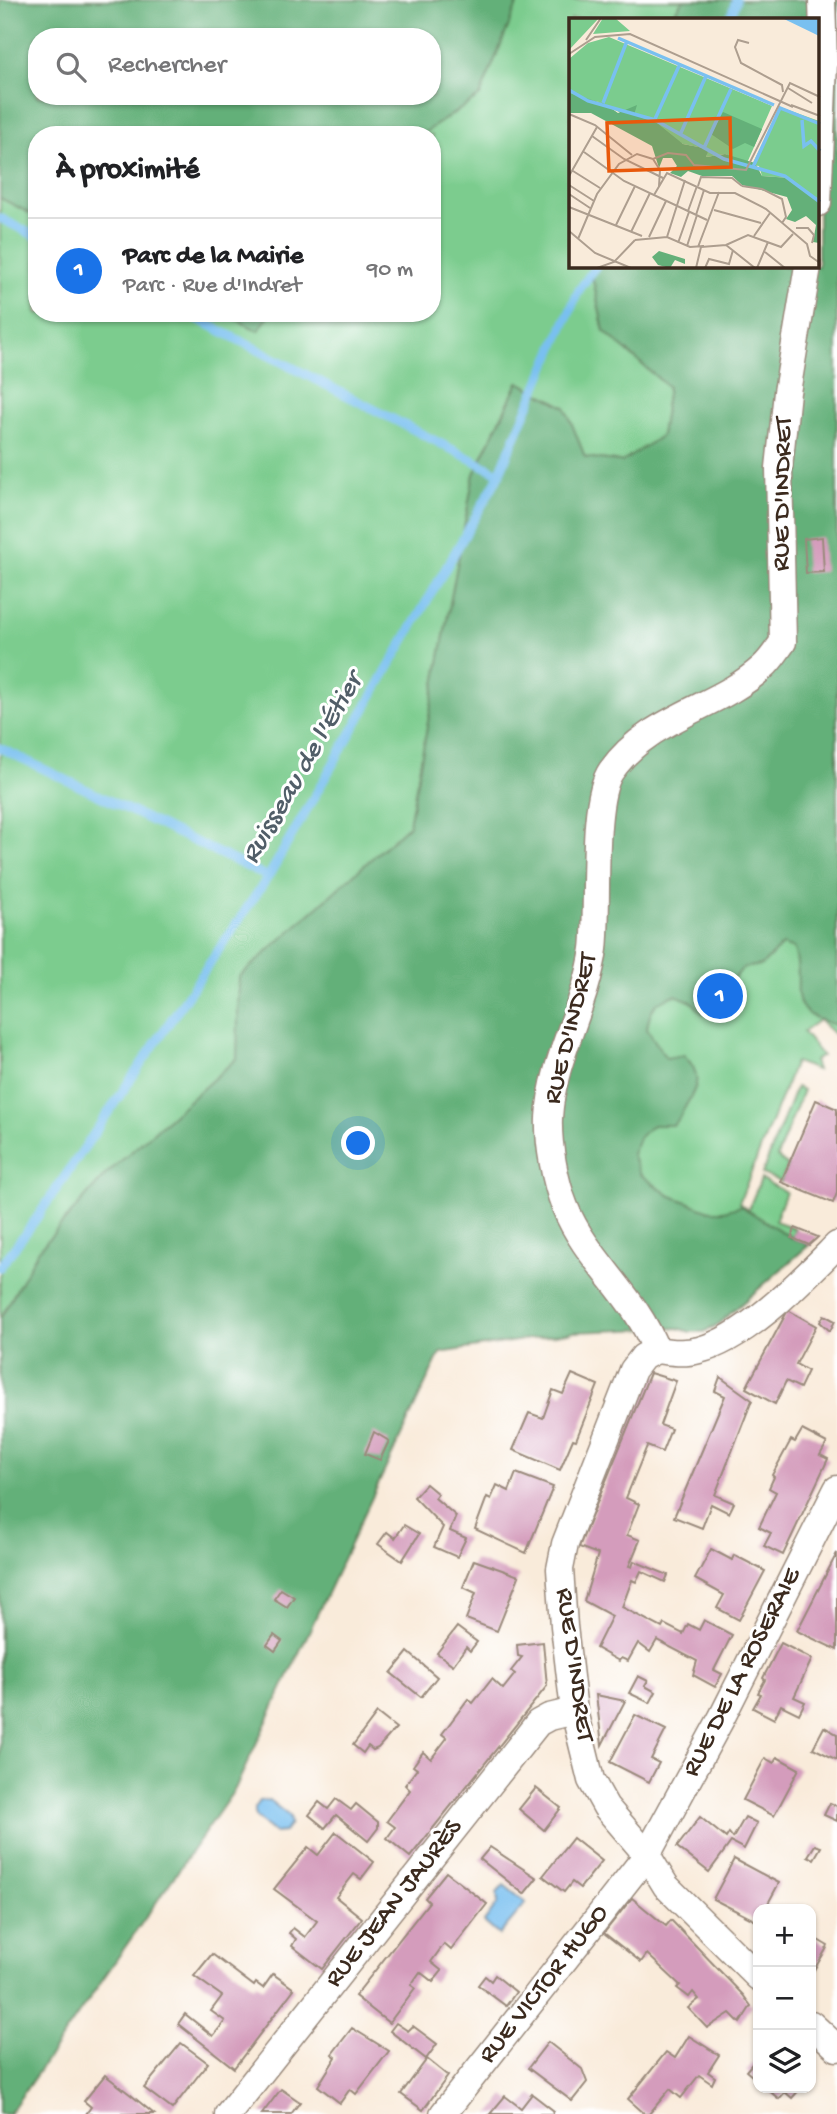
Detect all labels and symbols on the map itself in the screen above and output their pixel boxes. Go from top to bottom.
inset map [569,18,820,268]
street label: RUE D'INDRET [767,415,801,572]
water label: Ruisseau de l'Étier [235,664,373,870]
street label: RUE D'INDRET [538,949,606,1108]
pin: 1 [697,970,743,1022]
your location [341,1126,375,1160]
street label: RUE DE LA ROSERAIE [677,1563,809,1783]
street label: RUE D'INDRET [547,1586,599,1745]
street label: RUE JEAN JAURÈS [320,1813,471,1994]
street label: RUE VICTOR HUGO [473,1899,617,2071]

